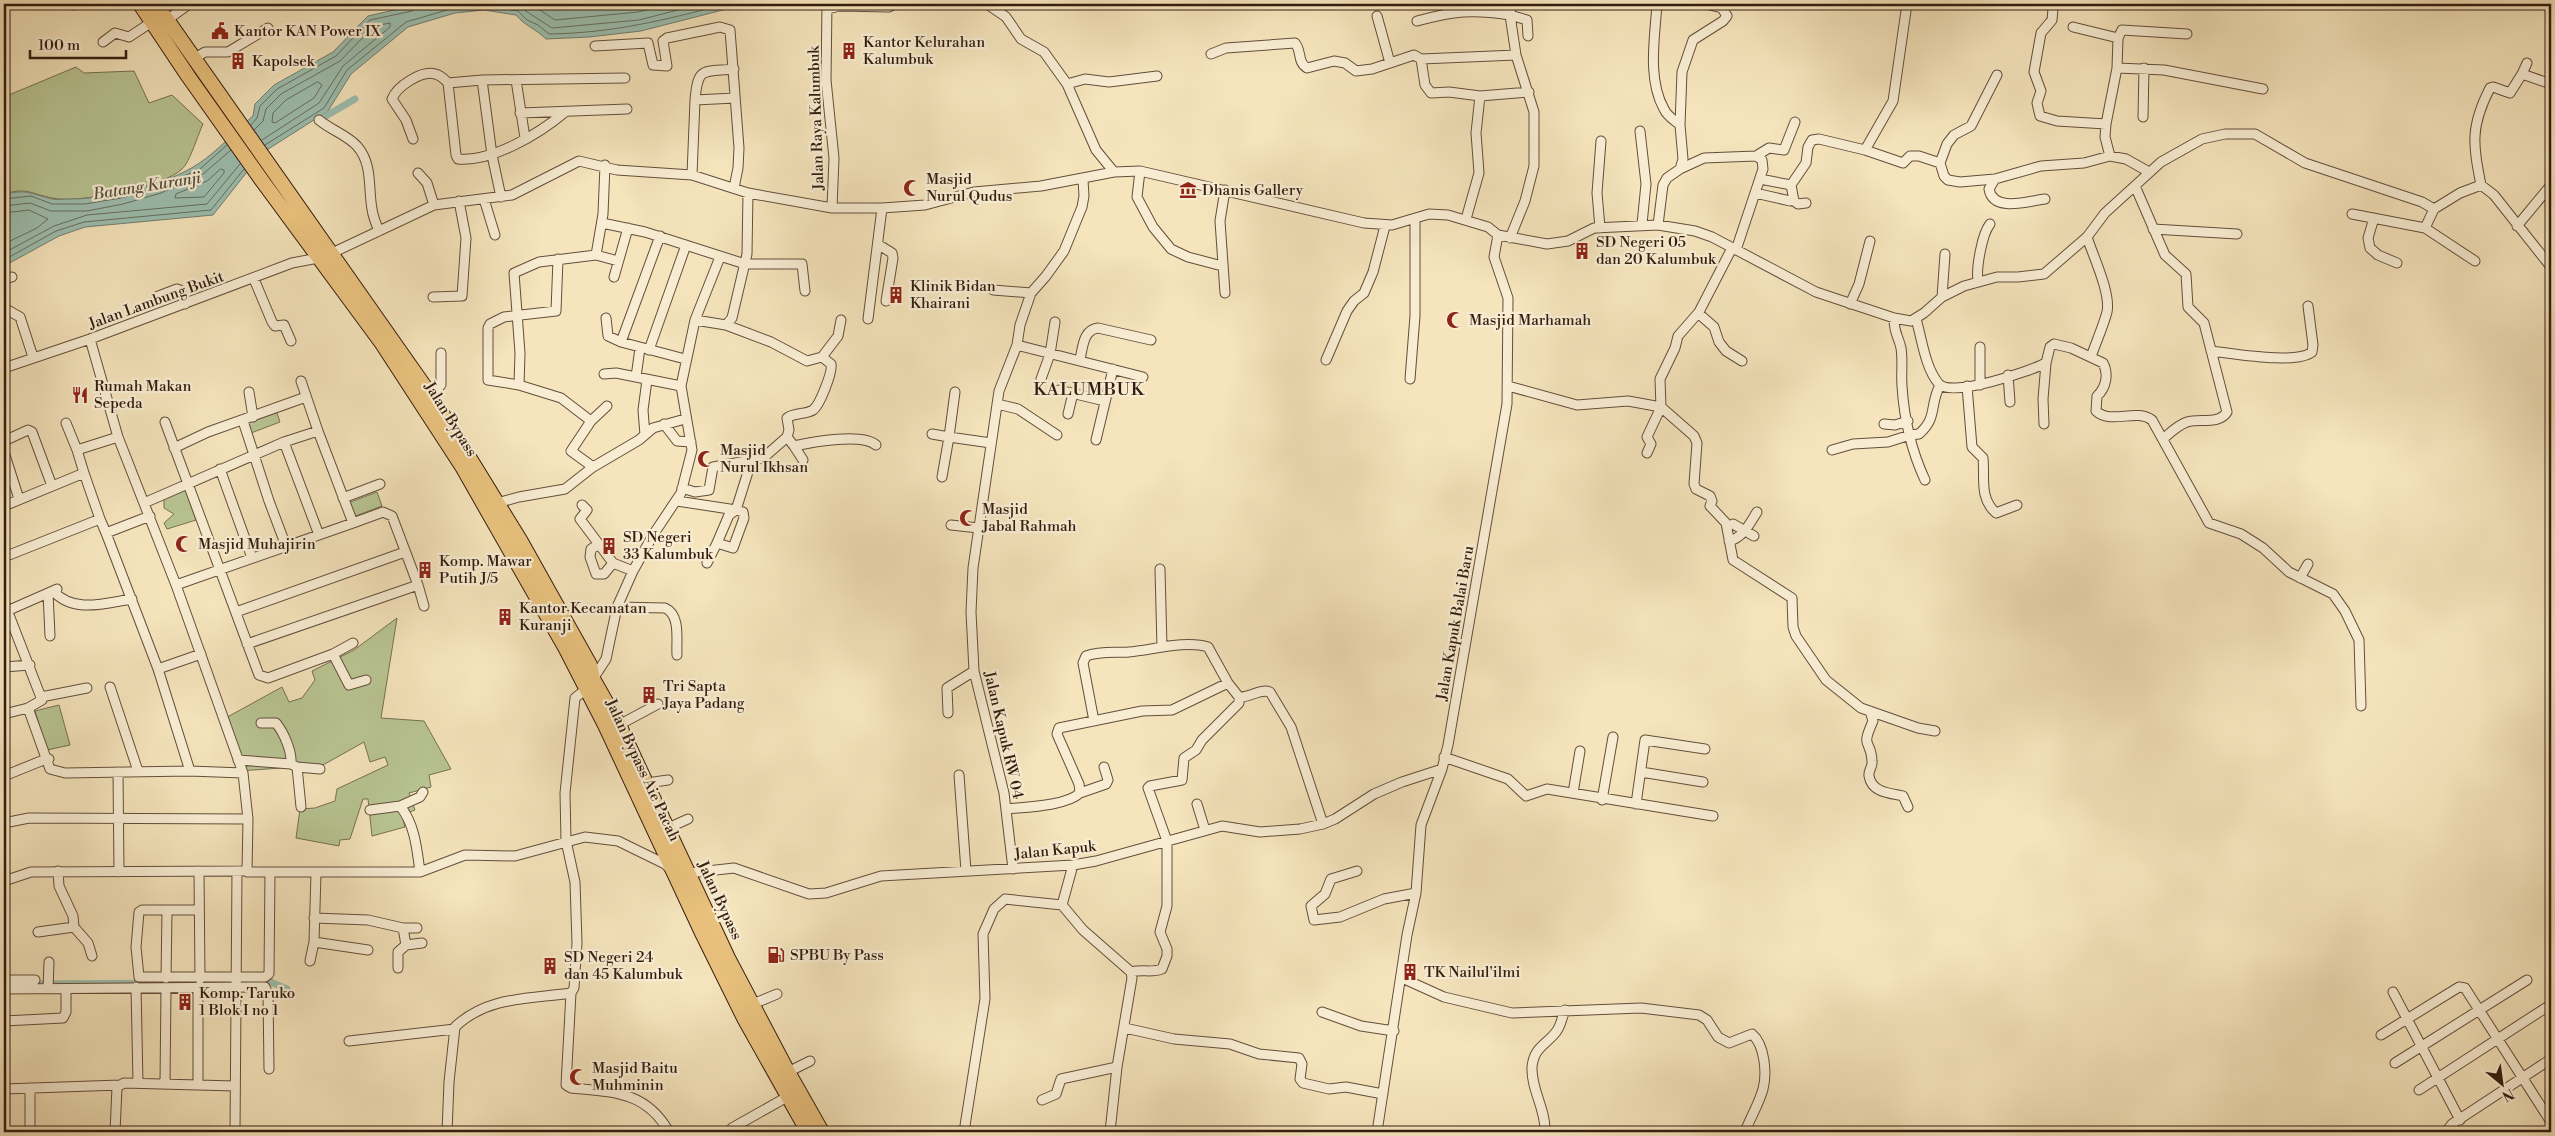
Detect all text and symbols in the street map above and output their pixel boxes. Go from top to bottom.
public building icon: Kantor KAN Power IX [210,21,230,41]
place label: Kantor KAN Power IX [234,22,382,41]
scale bar [30,28,126,60]
place label: Kantor Kelurahan Kalumbuk [863,33,985,69]
text: 100 m [38,36,80,55]
building icon: Kantor Kelurahan Kalumbuk [839,41,859,61]
street label: Jalan Raya Kalumbuk [804,44,829,191]
building icon: Kapolsek [228,51,248,71]
place label: Kapolsek [252,52,316,71]
water label: Batang Kuranji [91,168,203,205]
place label: Masjid Nurul Qudus [926,170,1012,206]
mosque icon: Masjid Nurul Qudus [902,178,922,198]
museum icon: Dhanis Gallery [1178,180,1198,200]
place label: Dhanis Gallery [1202,181,1304,200]
place label: SD Negeri 05 dan 20 Kalumbuk [1596,233,1717,269]
building icon: SD Negeri 05 dan 20 Kalumbuk [1572,241,1592,261]
street label: Jalan Lambung Bukit [85,267,227,334]
place label: Klinik Bidan Khairani [910,277,996,313]
building icon: Klinik Bidan Khairani [886,285,906,305]
mosque icon: Masjid Marhamah [1445,310,1465,330]
place label: Masjid Marhamah [1469,311,1591,330]
place label: Rumah Makan Sepeda [94,377,191,413]
street label: Jalan Bypass [419,377,481,460]
district label: KALUMBUK [1033,378,1146,401]
restaurant icon: Rumah Makan Sepeda [70,385,90,405]
place label: Masjid Nurul Ikhsan [720,441,808,477]
mosque icon: Masjid Nurul Ikhsan [696,449,716,469]
place label: Masjid Jabal Rahmah [981,500,1077,536]
mosque icon: Masjid Jabal Rahmah [958,508,978,528]
place label: SD Negeri 33 Kalumbuk [623,528,714,564]
mosque icon: Masjid Muhajirin [174,534,194,554]
place label: Masjid Muhajirin [198,535,316,554]
building icon: SD Negeri 33 Kalumbuk [599,536,619,556]
street label: Jalan Kapuk Balai Baru [1432,544,1479,703]
place label: Komp. Mawar Putih J/5 [439,552,532,588]
building icon: Komp. Mawar Putih J/5 [415,560,435,580]
place label: Kantor Kecamatan Kuranji [519,599,647,635]
building icon: Kantor Kecamatan Kuranji [495,607,515,627]
street label: Jalan Kapuk RW 04 [979,668,1027,801]
place label: Tri Sapta Jaya Padang [662,677,745,713]
building icon: Tri Sapta Jaya Padang [639,685,659,705]
street label: Jalan Bypass Aie Pacah [601,695,684,845]
street label: Jalan Kapuk [1012,837,1098,864]
street label: Jalan Bypass [693,857,746,943]
fuel station icon: SPBU By Pass [766,945,786,965]
place label: SPBU By Pass [790,946,884,965]
place label: SD Negeri 24 dan 45 Kalumbuk [564,948,684,984]
building icon: SD Negeri 24 dan 45 Kalumbuk [540,956,560,976]
building icon: TK Nailul'ilmi [1400,962,1420,982]
place label: TK Nailul'ilmi [1424,963,1520,982]
place label: Komp. Taruko 1 Blok I no 1 [199,984,295,1020]
building icon: Komp. Taruko 1 Blok I no 1 [175,992,195,1012]
north arrow [2478,1058,2528,1108]
place label: Masjid Baitu Muhminin [592,1059,678,1095]
mosque icon: Masjid Baitu Muhminin [568,1067,588,1087]
text: N [2499,1084,2517,1105]

